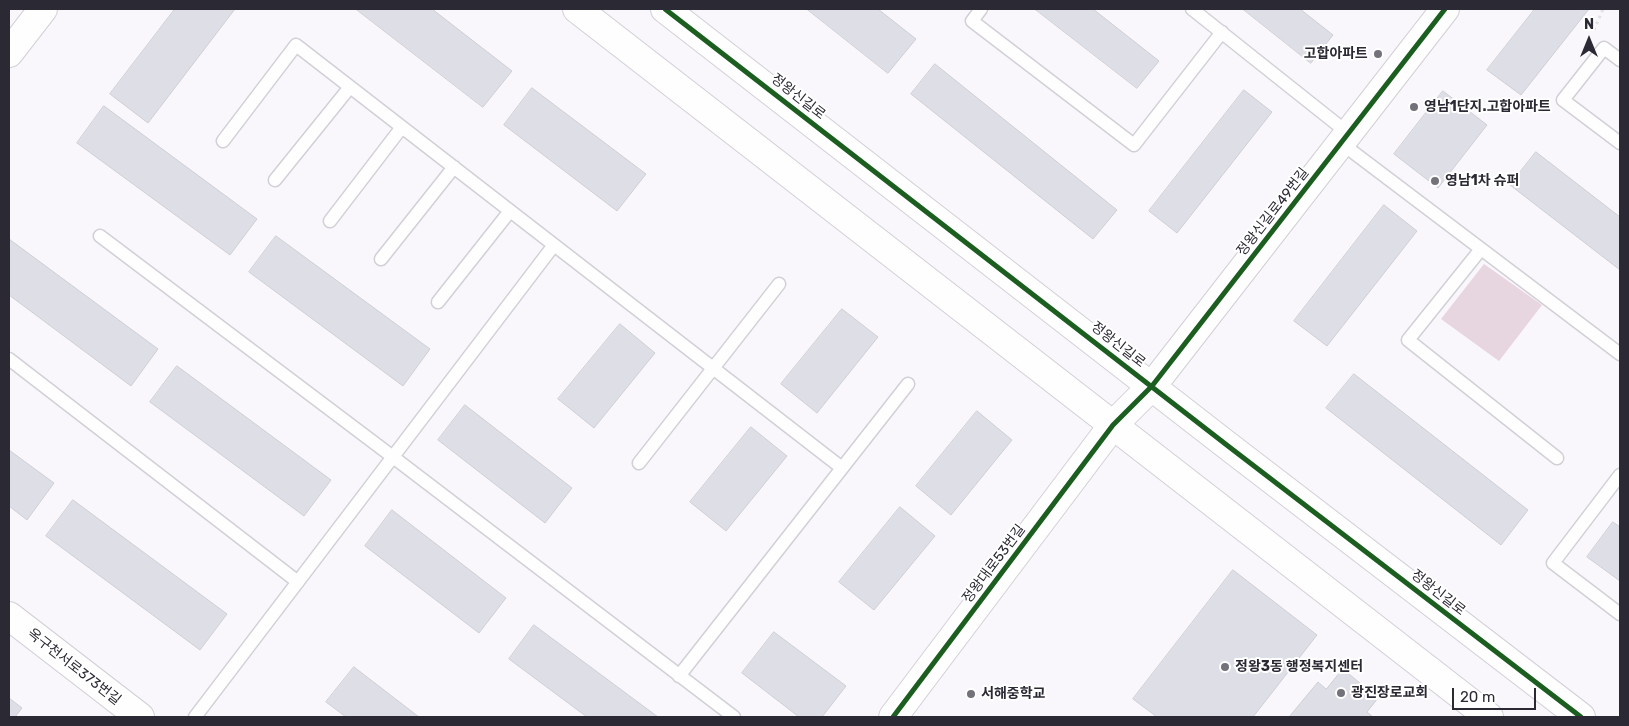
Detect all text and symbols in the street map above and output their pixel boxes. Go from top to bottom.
north arrow [1564,15,1614,65]
text: N [1584,16,1594,33]
place label: 고합아파트 [1304,46,1368,62]
marker: 고합아파트 [1372,48,1384,60]
street label: 정왕신길로 [767,71,829,123]
place label: 영남1단지.고합아파트 [1424,99,1551,115]
marker: 영남1단지.고합아파트 [1408,101,1420,113]
street label: 정왕신길로49번길 [1233,165,1313,259]
place label: 영남1차 슈퍼 [1445,173,1519,189]
marker: 영남1차 슈퍼 [1429,175,1441,187]
street label: 정왕신길로 [1087,319,1149,371]
street label: 정왕대로53번길 [959,521,1029,607]
street label: 정왕신길로 [1407,567,1469,619]
street label: 옥구천서로373번길 [24,625,124,709]
place label: 정왕3동 행정복지센터 [1235,659,1363,675]
marker: 정왕3동 행정복지센터 [1219,661,1231,673]
scale bar [1454,678,1538,710]
place label: 광진장로교회 [1351,685,1428,701]
place label: 서해중학교 [981,686,1045,702]
marker: 광진장로교회 [1335,687,1347,699]
marker: 서해중학교 [965,688,977,700]
text: 20 m [1460,688,1495,706]

